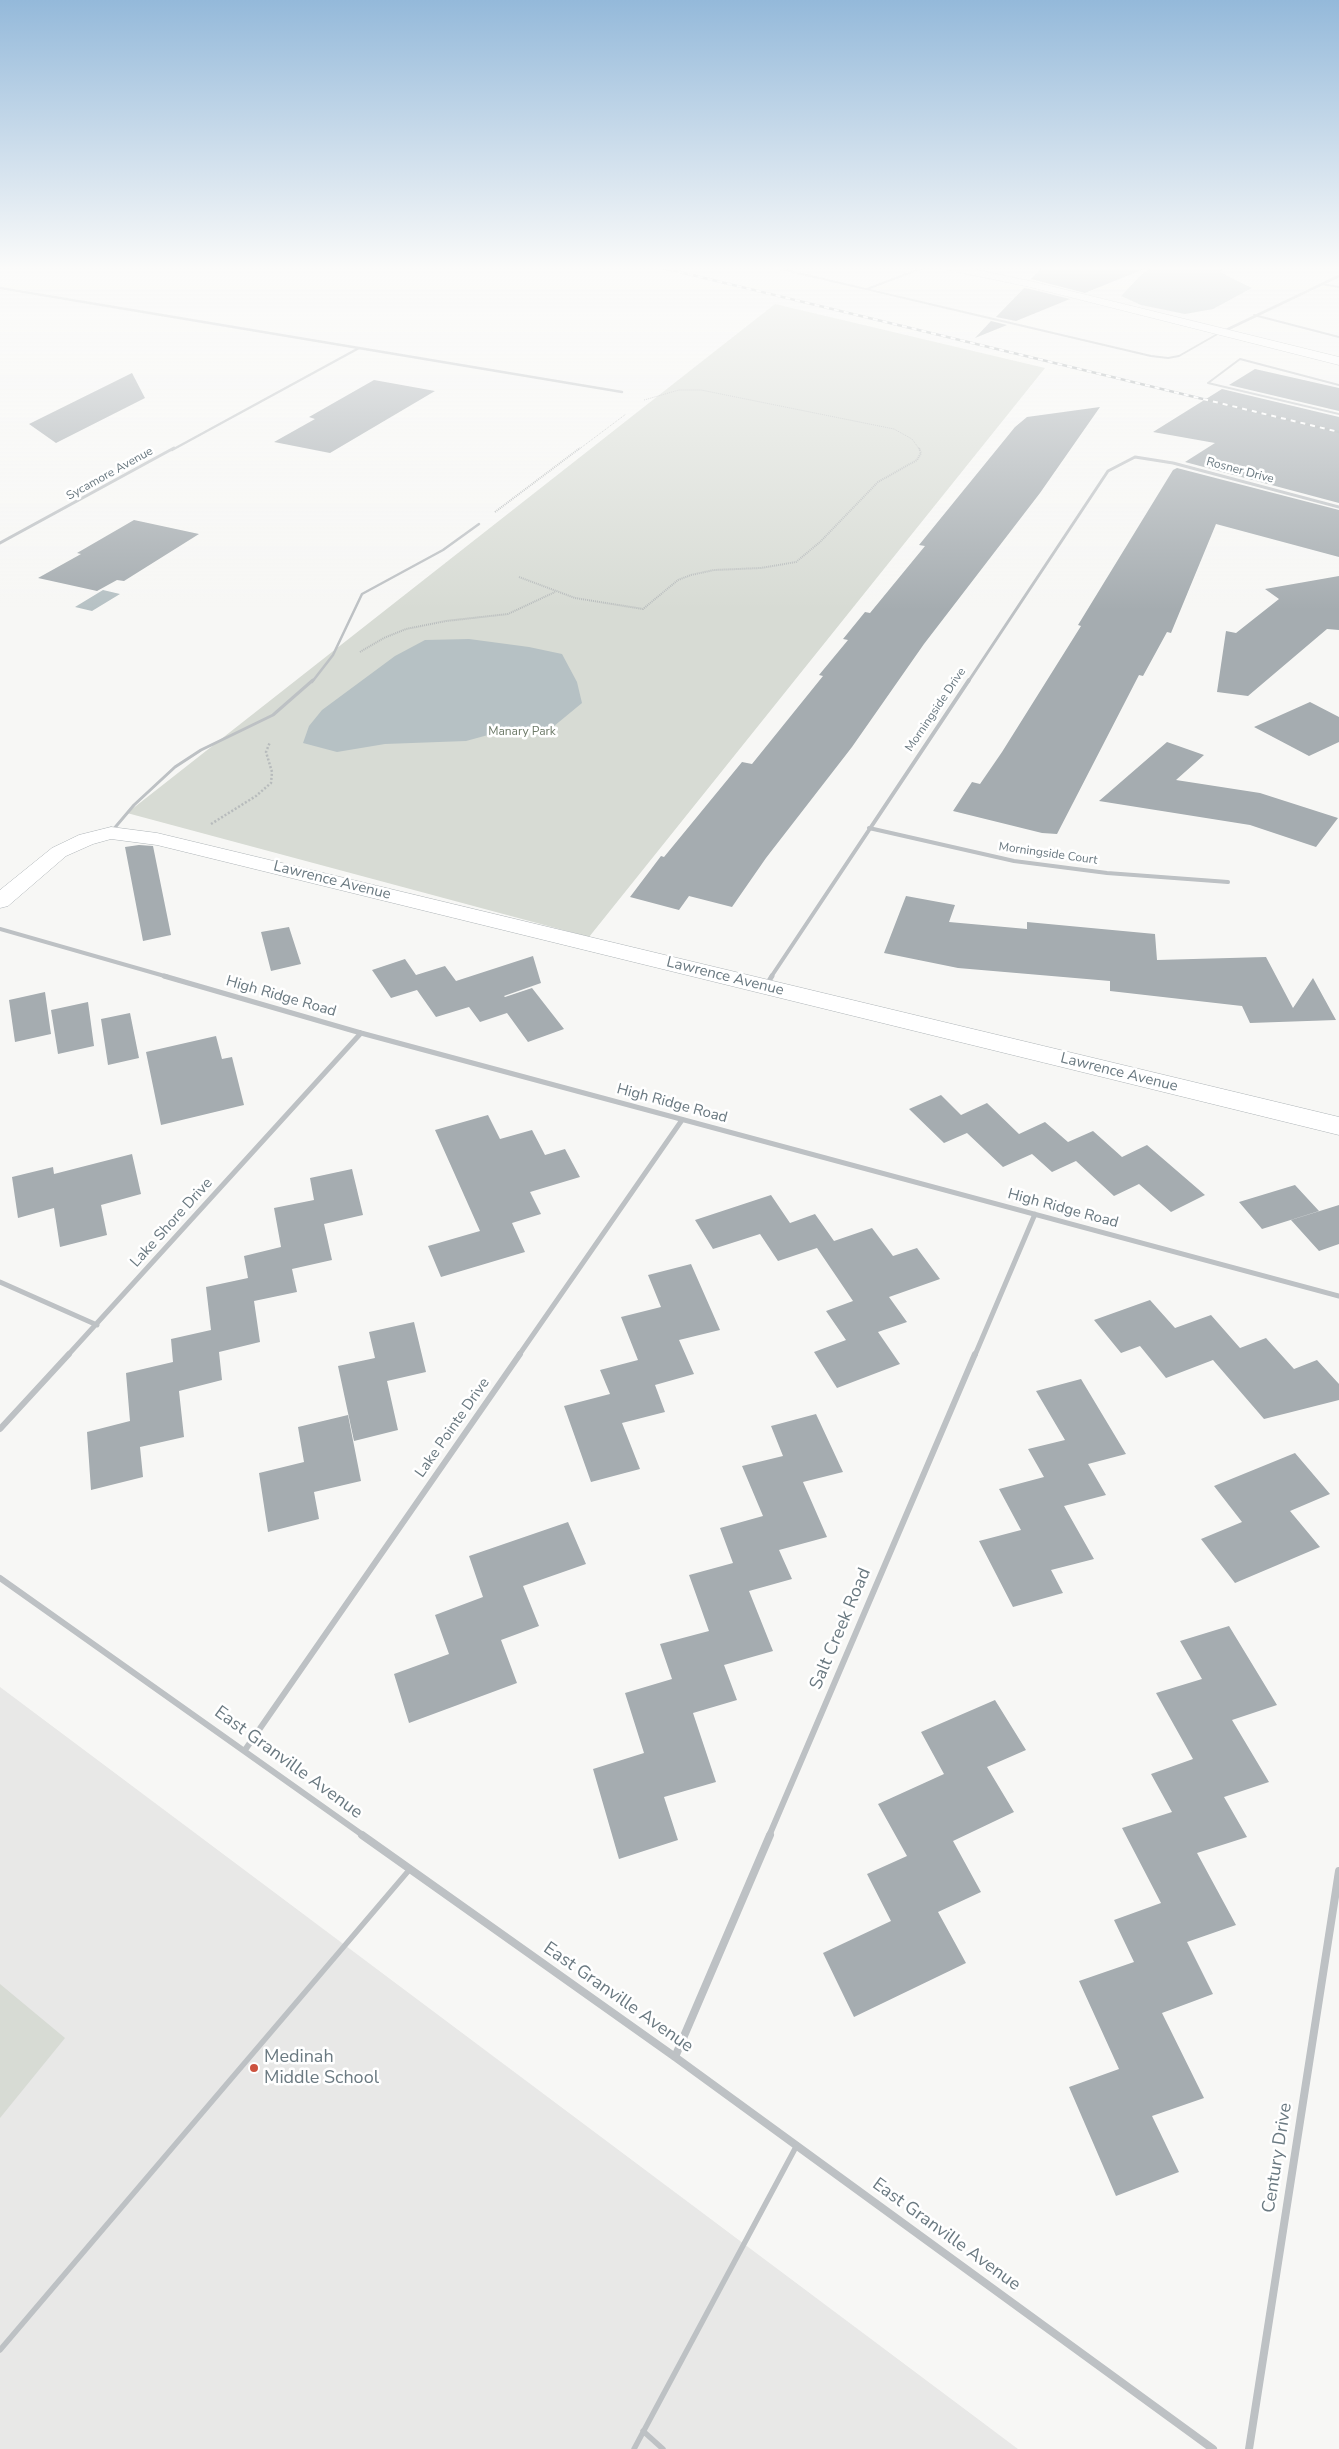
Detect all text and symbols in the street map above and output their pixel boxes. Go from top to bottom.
street label: Sycamore Avenue [64,444,156,504]
street label: Rosner Drive [1205,455,1275,487]
street label: Morningside Drive [903,665,969,755]
park label: Manary Park [488,725,556,739]
street label: Morningside Court [998,840,1098,868]
street label: Lawrence Avenue [272,858,392,904]
street label: Lawrence Avenue [665,954,785,1000]
street label: High Ridge Road [224,973,338,1021]
street label: Lawrence Avenue [1059,1050,1179,1096]
street label: High Ridge Road [615,1081,729,1127]
street label: Lake Shore Drive [127,1175,217,1271]
street label: High Ridge Road [1006,1186,1120,1232]
street label: Lake Pointe Drive [412,1375,494,1481]
street label: Salt Creek Road [806,1565,876,1693]
street label: East Granville Avenue [210,1702,366,1824]
street label: East Granville Avenue [539,1938,697,2058]
place label: Medinah Middle School [264,2047,379,2090]
marker: Medinah Middle School [248,2062,260,2074]
street label: Century Drive [1259,2101,1297,2215]
street label: East Granville Avenue [868,2174,1024,2296]

